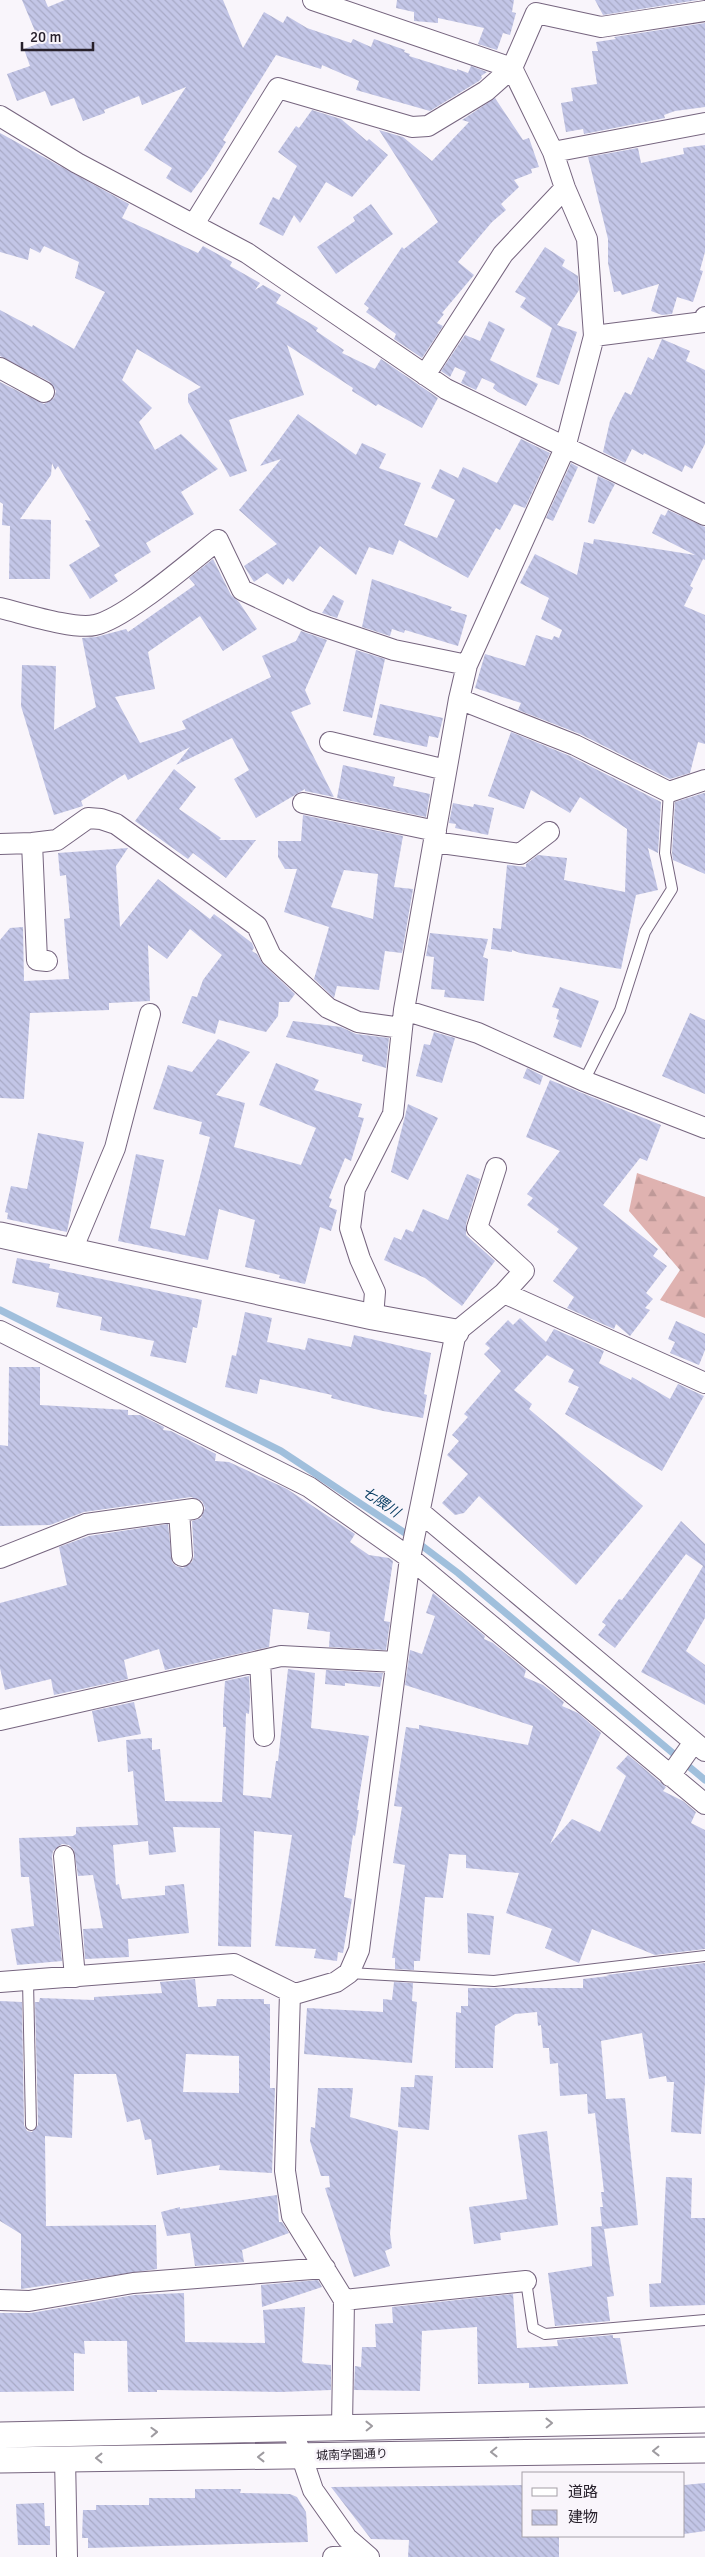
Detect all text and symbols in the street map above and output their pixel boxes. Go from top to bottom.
scale bar [22,20,94,52]
text: 20 m [30,28,61,46]
water label: 七隈川 [359,1483,405,1522]
one-way arrow [545,2418,553,2428]
one-way arrow [365,2421,373,2432]
one-way arrow [150,2427,158,2438]
street label: 城南学園通り [316,2446,388,2464]
one-way arrow [652,2446,660,2456]
one-way arrow [490,2447,498,2457]
one-way arrow [257,2452,265,2462]
one-way arrow [95,2453,102,2463]
legend [522,2472,685,2537]
text: 道路 [568,2483,598,2501]
text: 建物 [568,2508,598,2526]

